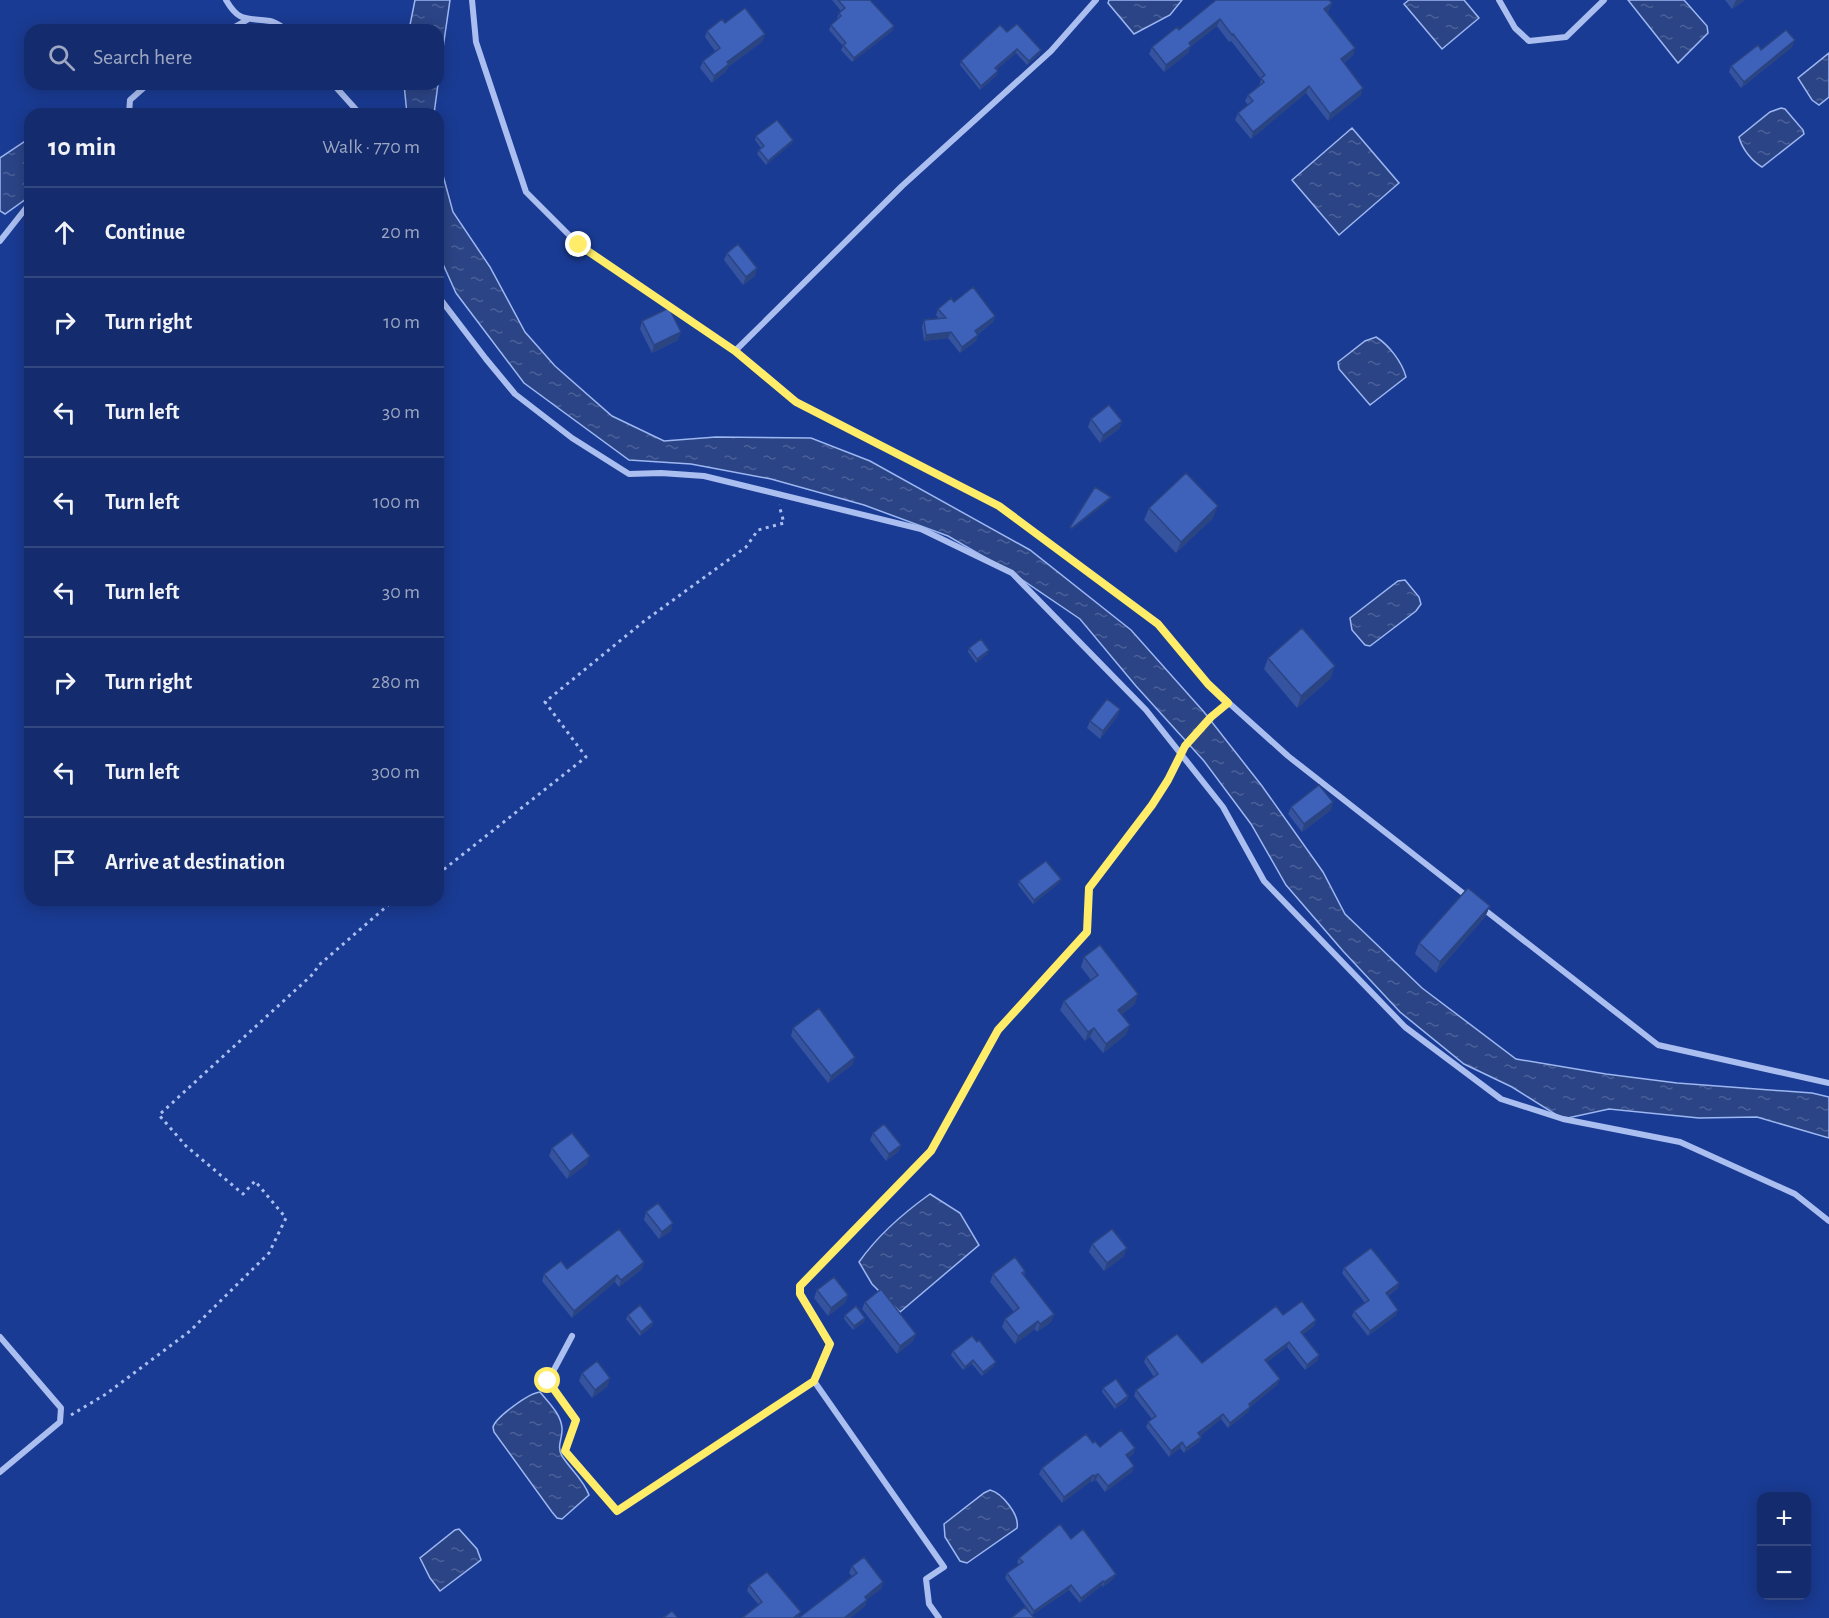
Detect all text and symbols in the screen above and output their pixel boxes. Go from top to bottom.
search box [24,24,444,90]
icon: search [45,41,78,74]
text: Search here [93,46,192,68]
text: 10 min [48,134,116,160]
text: Walk · 770 m [322,137,420,157]
icon: ahead [48,216,81,249]
text: Continue [105,221,185,243]
text: 20 m [381,222,420,242]
route end [565,231,591,257]
icon: right [48,306,81,339]
text: Turn right [105,311,192,333]
text: 10 m [383,312,420,332]
icon: left [48,396,81,429]
text: Turn left [105,401,179,423]
text: 30 m [382,402,420,422]
icon: left [48,486,81,519]
text: Turn left [105,491,179,513]
text: 100 m [373,492,420,512]
icon: left [48,576,81,609]
text: Turn left [105,581,179,603]
text: 30 m [382,582,420,602]
icon: right [48,666,81,699]
text: Turn right [105,671,192,693]
text: 280 m [372,672,420,692]
icon: left [48,756,81,789]
text: Turn left [105,761,179,783]
text: 300 m [371,762,420,782]
icon: arrive [48,846,81,879]
text: Arrive at destination [105,851,285,873]
route start [534,1367,560,1393]
map controls [1757,1492,1811,1600]
button: + [1757,1492,1811,1546]
button: − [1757,1546,1811,1600]

